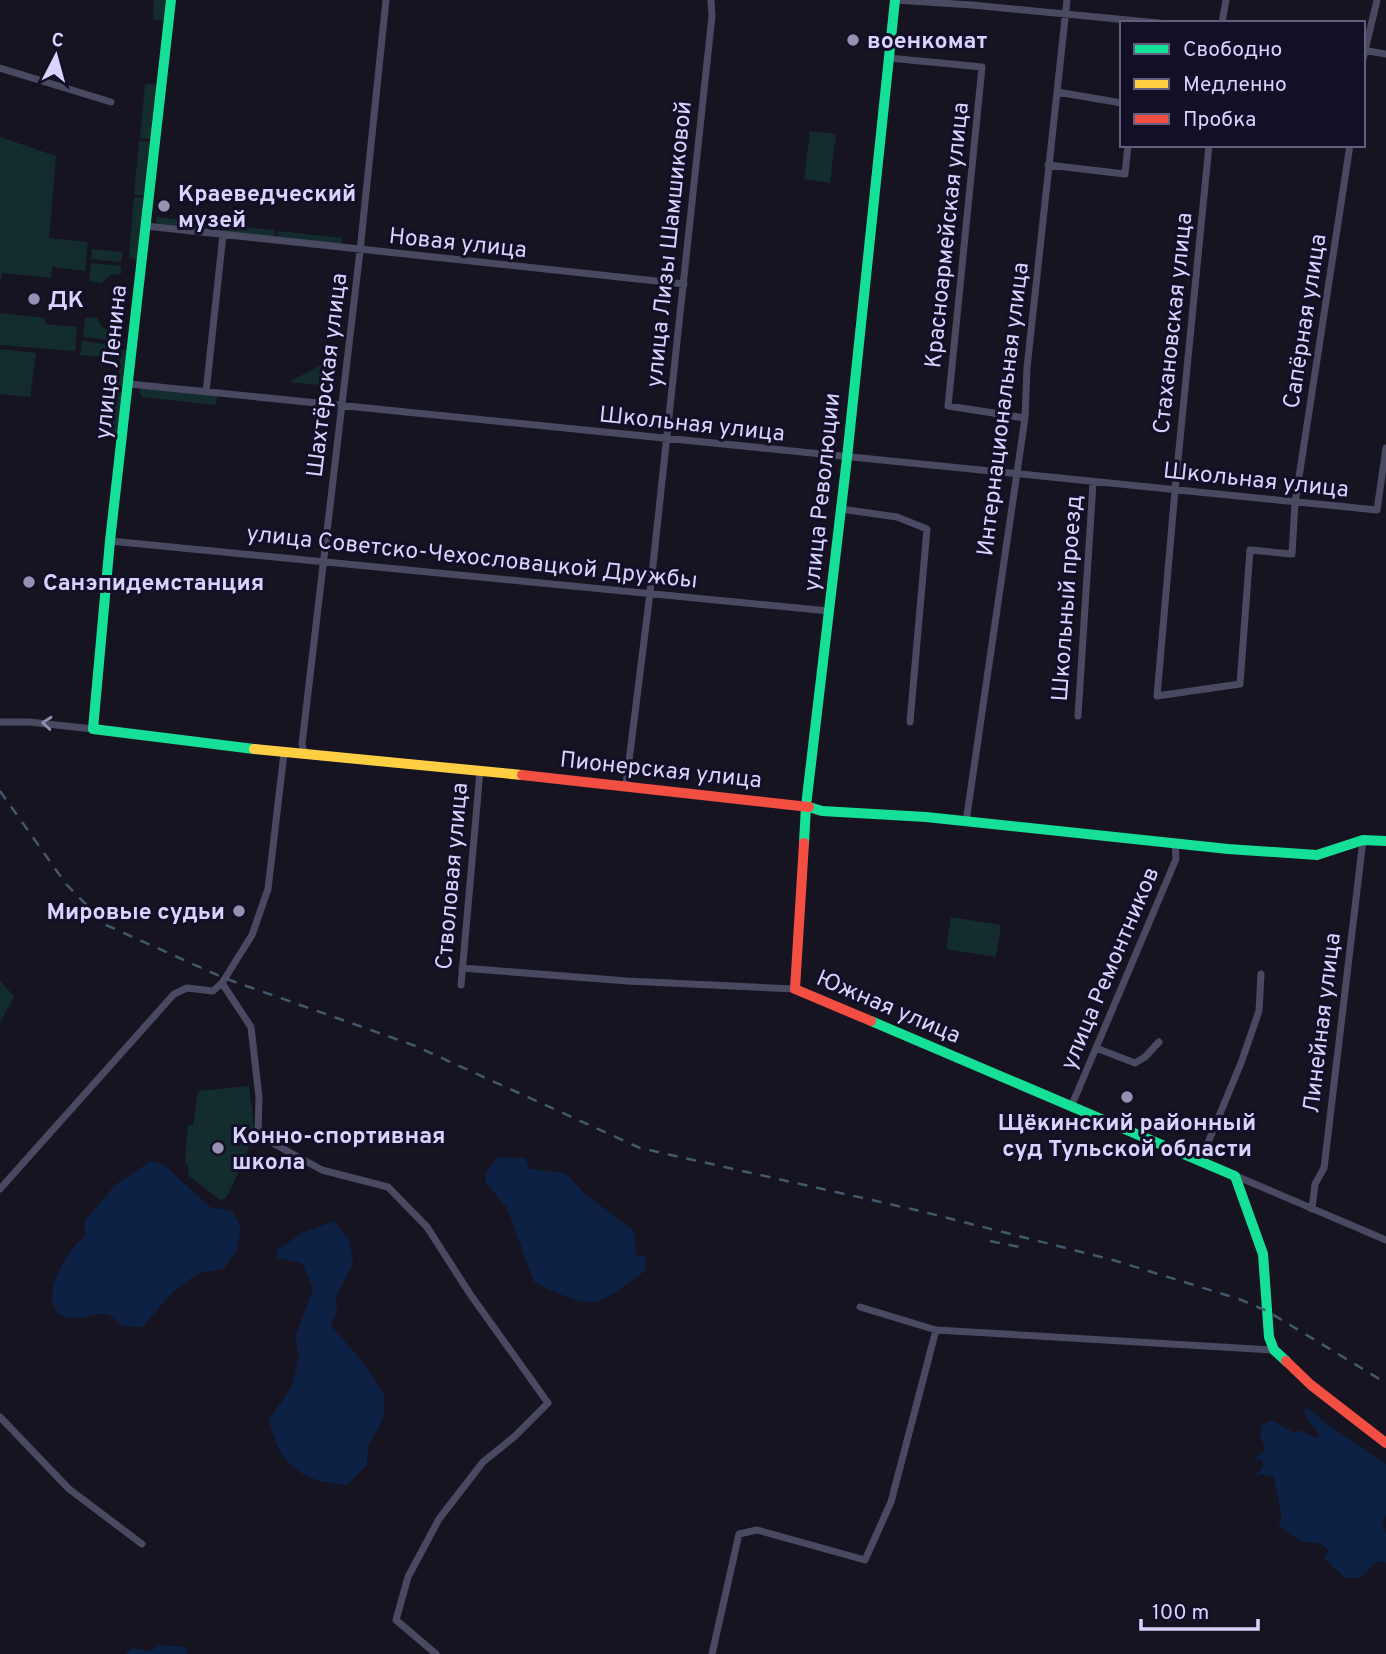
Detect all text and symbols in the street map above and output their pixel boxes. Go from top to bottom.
north arrow [21,21,91,91]
legend [1120,21,1365,147]
place label: военкомат [867,28,987,57]
text: С [50,29,65,54]
marker: военкомат [845,32,861,48]
text: Свободно [1183,37,1282,64]
text: Медленно [1183,72,1287,99]
street label: улица Лизы Шамшиковой [641,100,700,389]
street label: Красноармейская улица [920,101,977,370]
text: Пробка [1183,107,1256,134]
place label: Краеведческий музей [178,181,356,236]
marker: Краеведческий музей [156,198,172,214]
street label: Стахановская улица [1148,211,1201,435]
street label: Новая улица [387,223,528,266]
street label: Сапёрная улица [1278,232,1335,411]
street label: Интернациональная улица [972,261,1037,558]
street label: Шахтёрская улица [302,271,355,479]
street label: улица Ленина [90,284,135,441]
place label: ДК [48,287,84,316]
marker: ДК [26,291,42,307]
street label: улица Революции [799,392,848,593]
street label: Школьная улица [597,401,786,450]
street label: Школьная улица [1161,457,1350,506]
street label: Школьный проезд [1047,494,1090,702]
street label: улица Советско-Чехословацкой Дружбы [245,520,699,597]
place label: Санэпидемстанция [43,570,264,599]
marker: Санэпидемстанция [21,574,37,590]
one-way arrow [41,716,52,731]
street label: Пионерская улица [558,746,763,797]
street label: Стволовая улица [431,781,476,971]
street label: улица Ремонтников [1055,863,1167,1075]
place label: Мировые судьи [46,899,225,928]
marker: Мировые судьи [231,903,247,919]
street label: Линейная улица [1298,931,1349,1115]
street label: Южная улица [812,965,965,1052]
marker: Щёкинский районный суд Тульской области [1119,1089,1135,1105]
place label: Щёкинский районный суд Тульской области [998,1110,1256,1165]
place label: Конно-спортивная школа [232,1123,446,1178]
marker: Конно-спортивная школа [210,1140,226,1156]
scale bar [1141,1588,1258,1632]
text: 100 m [1152,1600,1209,1627]

